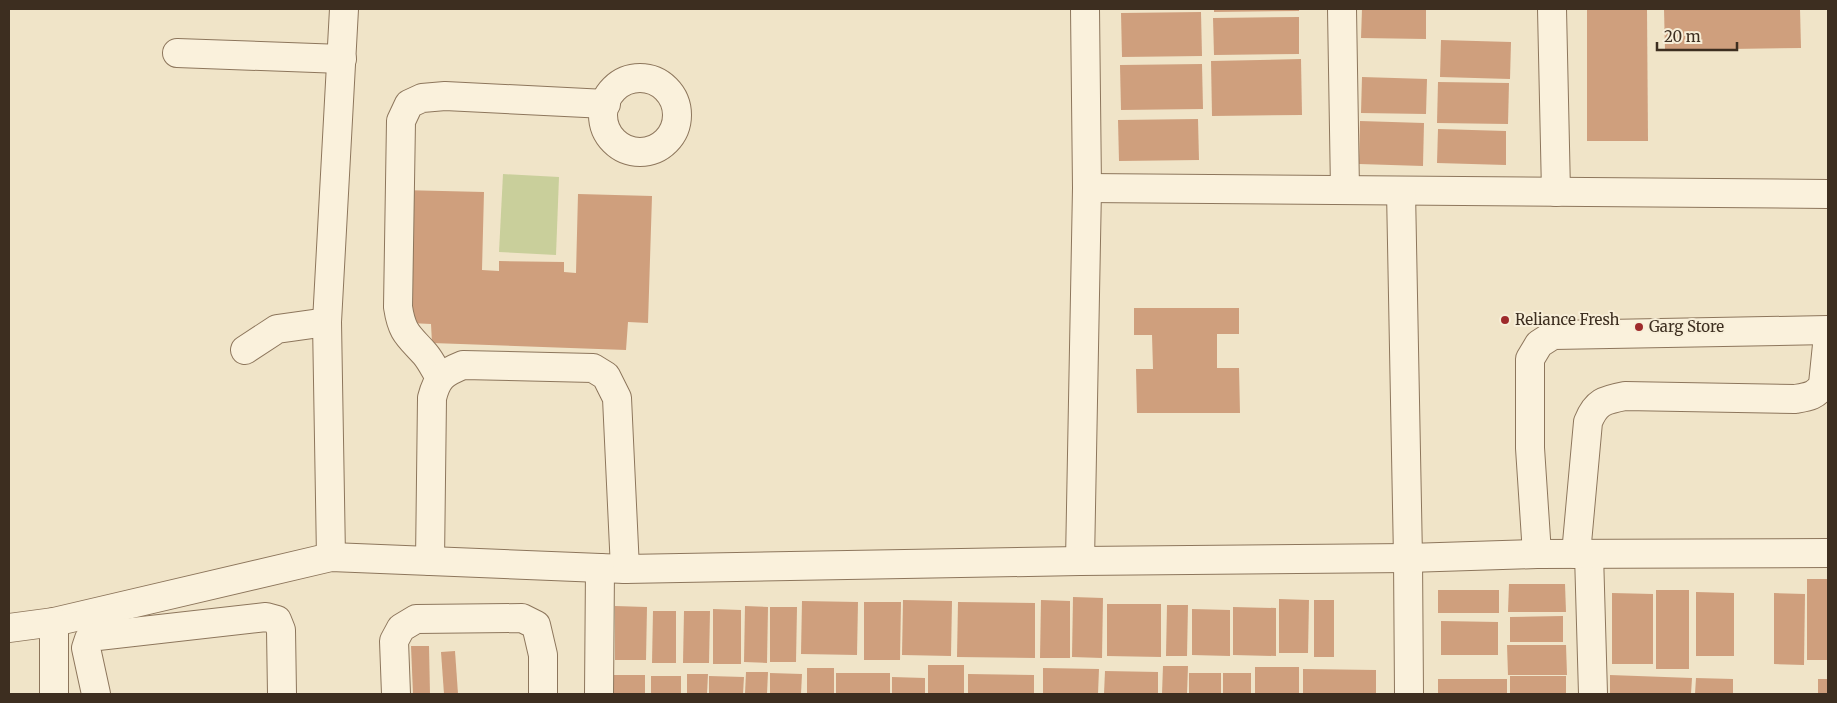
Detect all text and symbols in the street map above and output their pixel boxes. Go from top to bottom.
scale bar [1657,20,1737,52]
text: 20 m [1664,27,1701,46]
place label: Reliance Fresh [1515,310,1620,329]
marker: Reliance Fresh [1499,314,1511,326]
place label: Garg Store [1649,317,1724,336]
marker: Garg Store [1633,321,1645,333]

